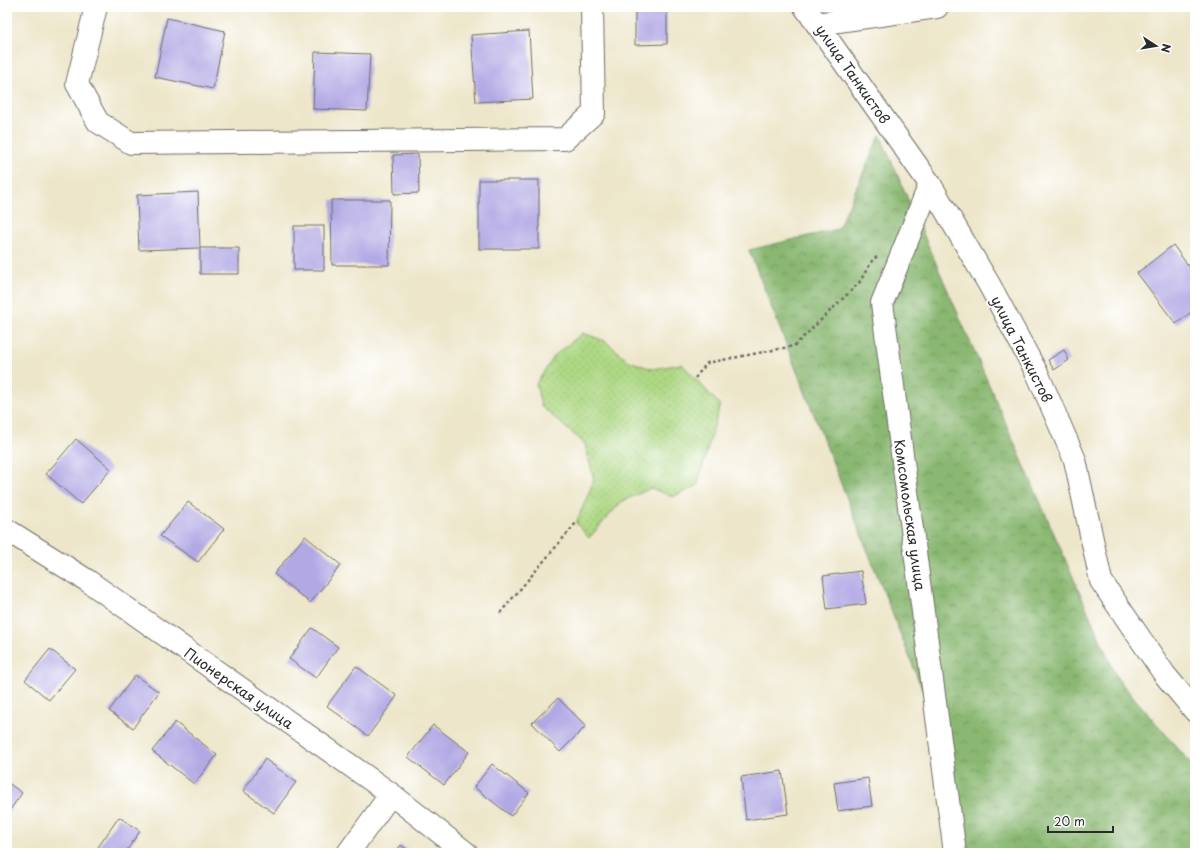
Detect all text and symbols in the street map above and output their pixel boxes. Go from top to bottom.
street label: улица Танкистов [811,20,895,128]
north arrow [1136,26,1176,66]
text: N [1157,42,1175,54]
street label: улица Танкистов [986,292,1058,406]
street label: Комсомольская улица [889,438,931,592]
street label: Пионерская улица [180,642,298,734]
scale bar [1048,808,1113,834]
text: 20 m [1054,812,1085,830]

